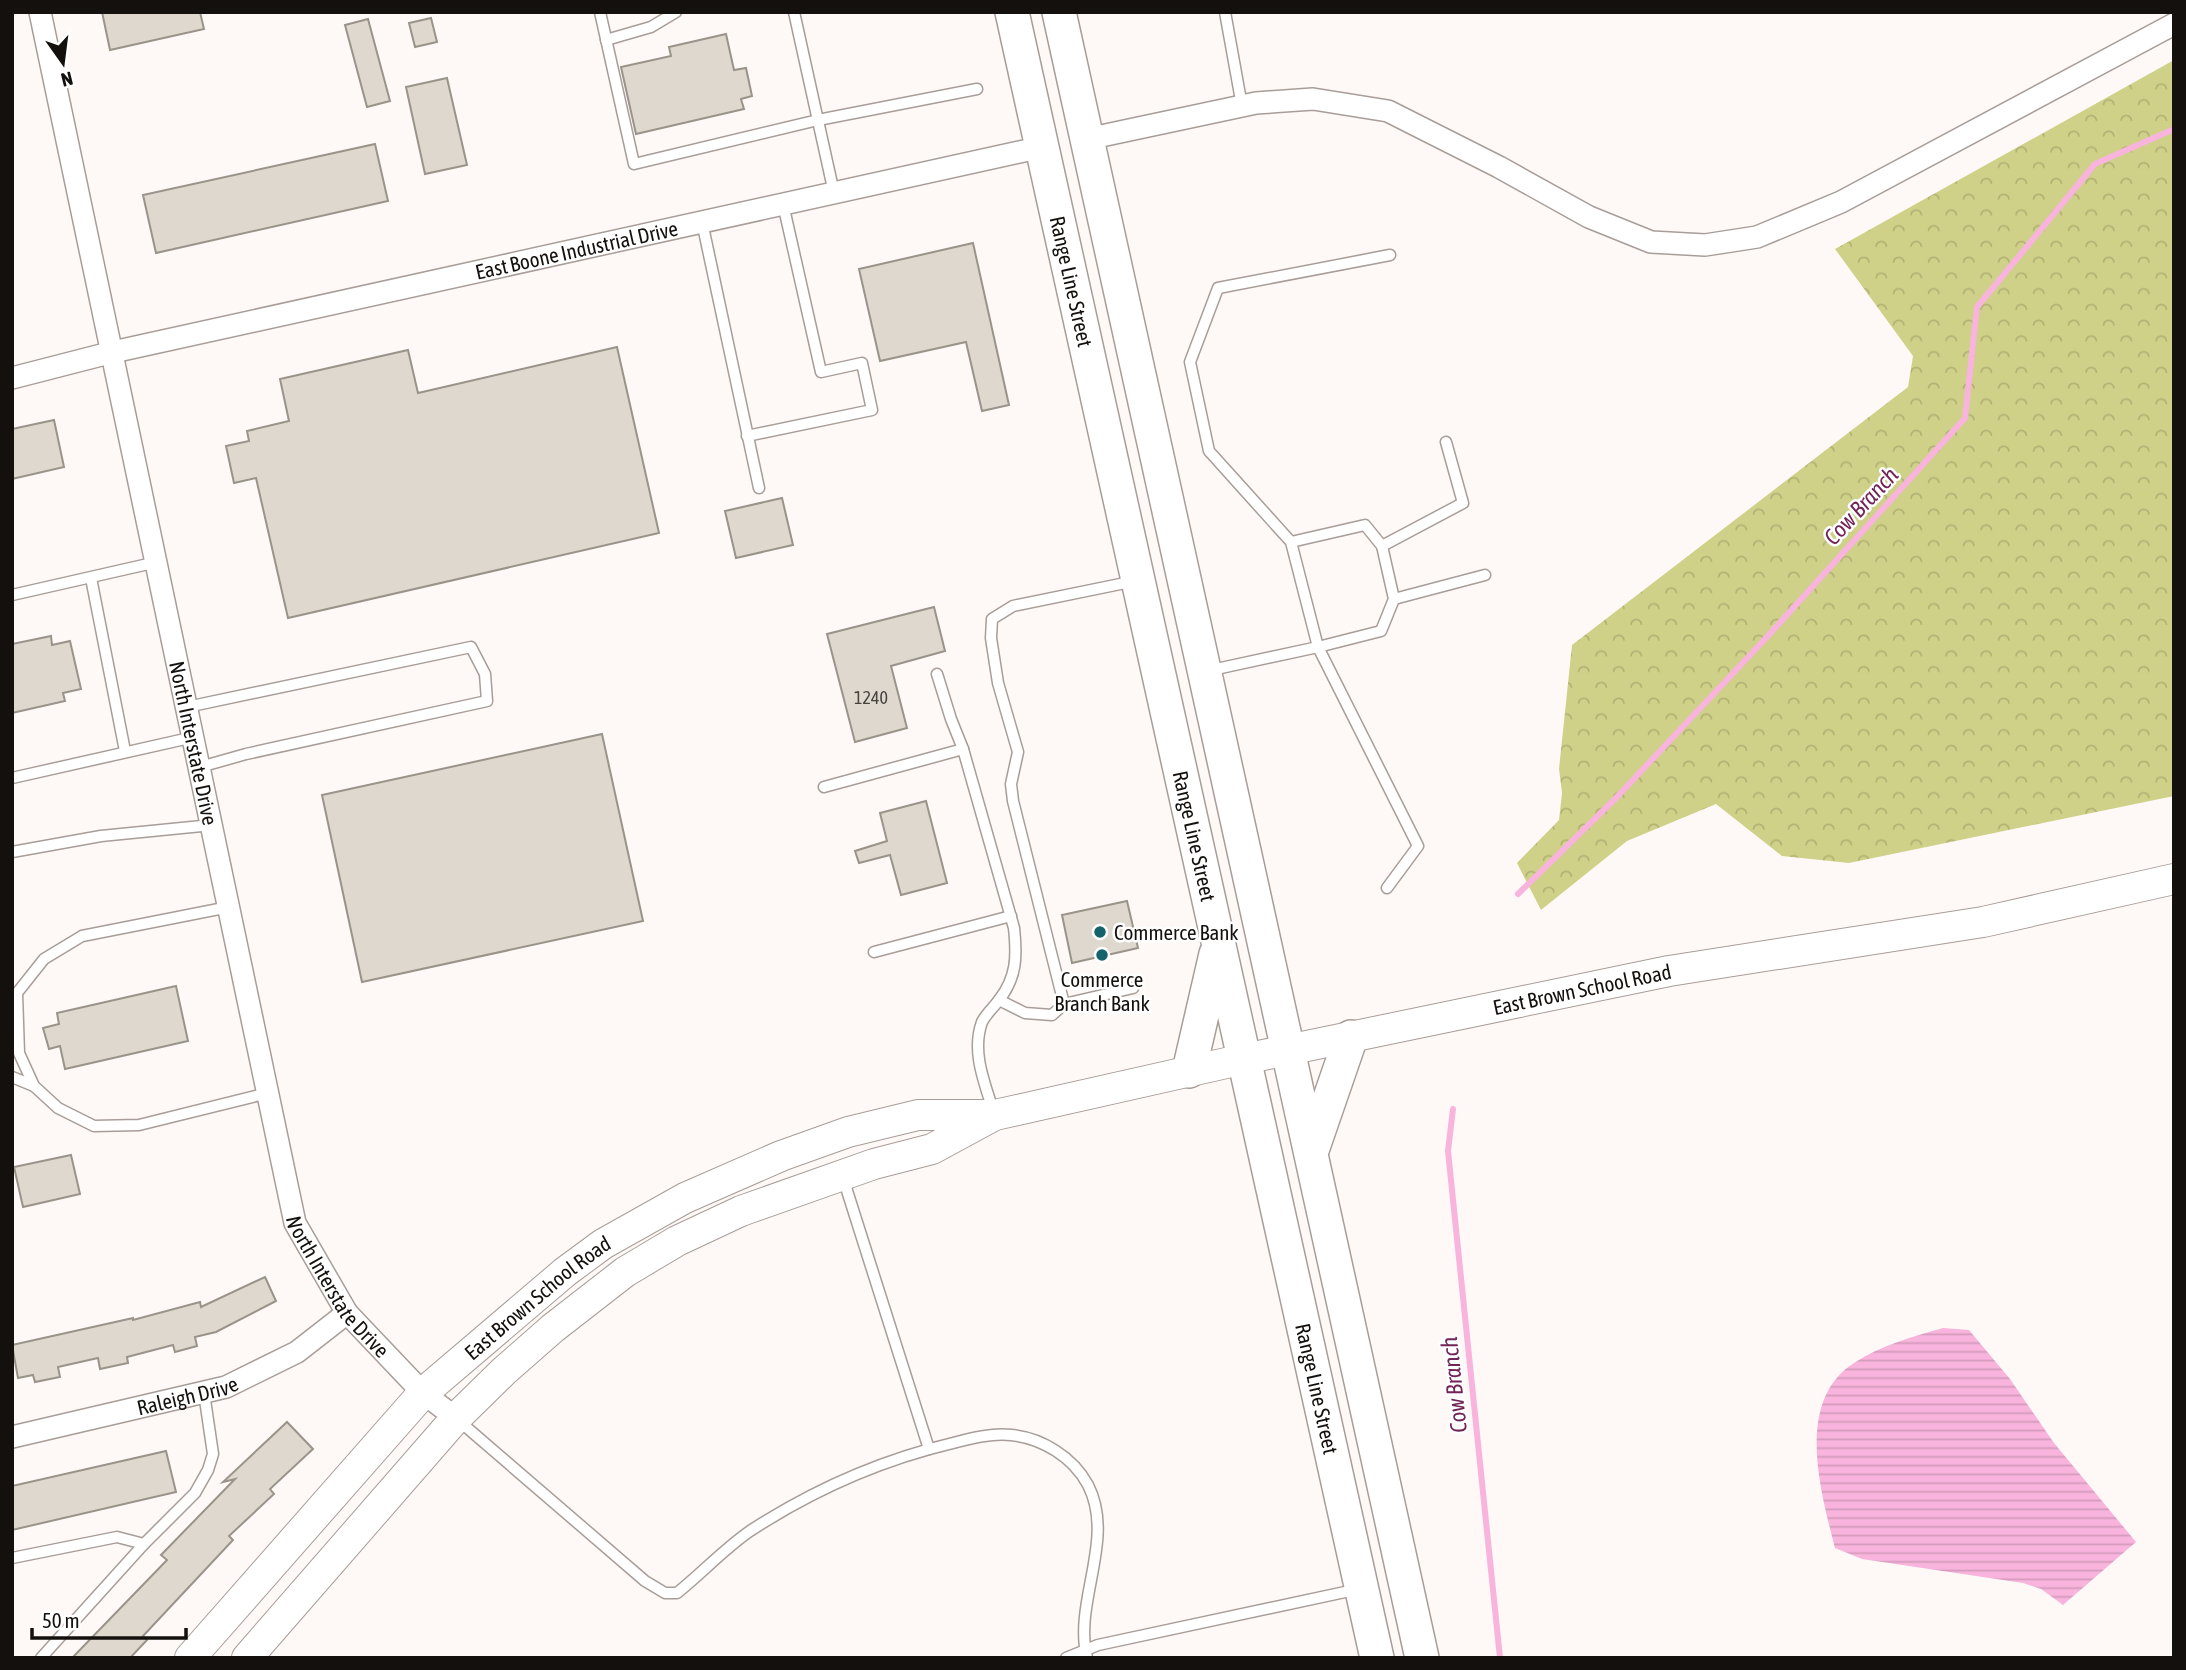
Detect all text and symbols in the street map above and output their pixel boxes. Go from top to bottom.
north arrow [28,28,98,98]
text: N [59,67,75,92]
street label: Range Line Street [1046,214,1098,349]
street label: East Boone Industrial Drive [473,216,680,284]
water label: Cow Branch [1819,462,1903,550]
street label: North Interstate Drive [165,659,223,827]
house number: 1240 [854,687,888,708]
street label: Range Line Street [1169,768,1221,904]
place label: Commerce Bank [1114,920,1239,944]
marker: Commerce Bank [1092,924,1108,940]
marker: Commerce Branch Bank [1094,947,1110,963]
street label: East Brown School Road [1491,959,1673,1019]
place label: Commerce Branch Bank [1054,967,1150,1015]
street label: North Interstate Drive [282,1214,394,1362]
street label: East Brown School Road [460,1230,614,1364]
street label: Range Line Street [1291,1321,1343,1456]
water label: Cow Branch [1436,1336,1472,1434]
street label: Raleigh Drive [134,1371,242,1419]
scale bar [32,1596,186,1640]
text: 50 m [42,1608,80,1632]

